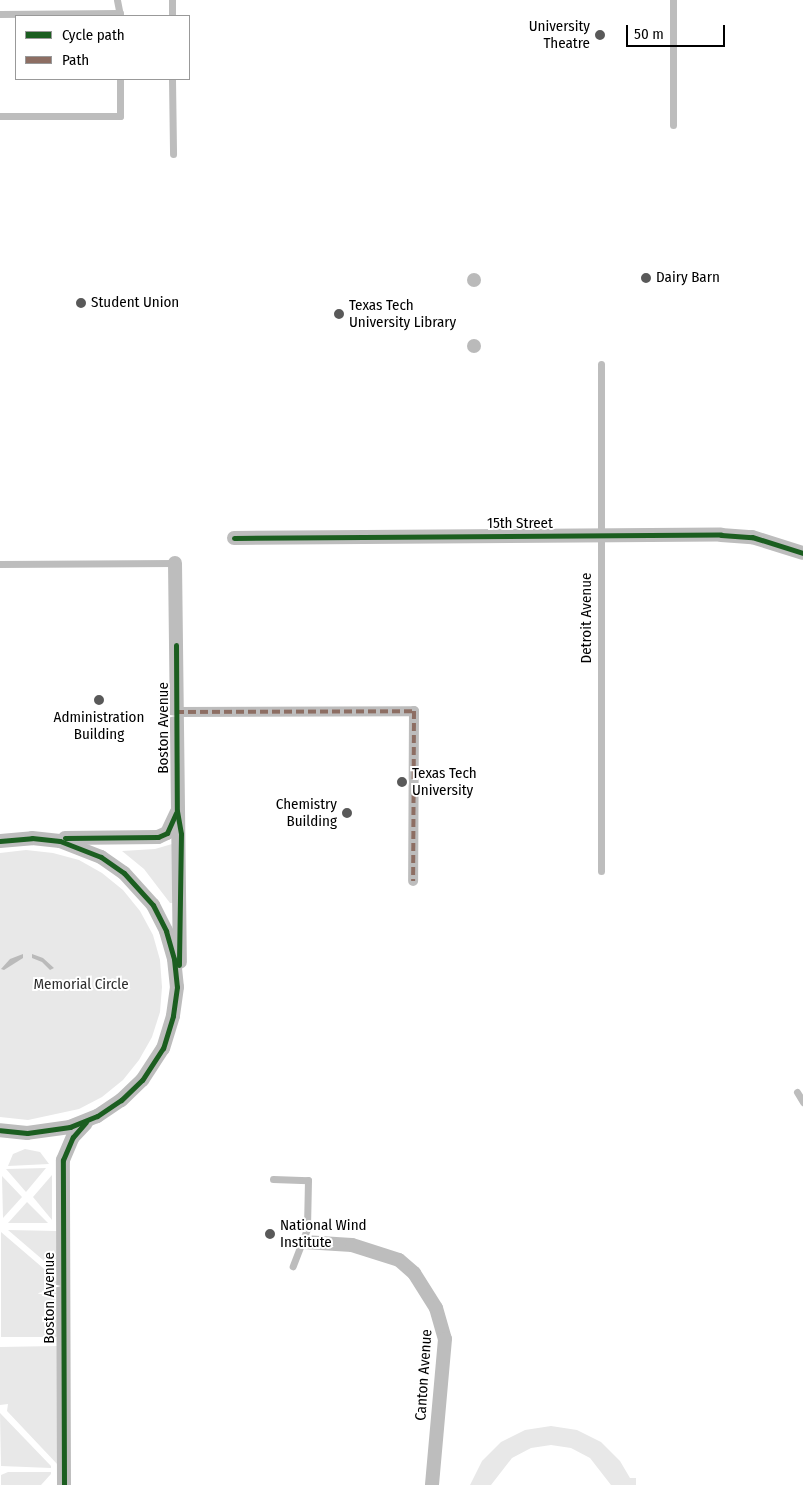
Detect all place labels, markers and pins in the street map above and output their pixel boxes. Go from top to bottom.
place label: University Theatre [529,17,590,52]
marker: University Theatre [594,29,606,41]
place label: Dairy Barn [656,269,720,287]
marker: Dairy Barn [640,272,652,284]
place label: Student Union [91,294,179,312]
place label: Texas Tech University Library [349,296,456,331]
marker: Student Union [75,297,87,309]
marker: Texas Tech University Library [333,308,345,320]
marker: Administration Building [93,694,105,706]
place label: Administration Building [54,708,144,743]
place label: Texas Tech University [412,764,477,799]
marker: Texas Tech University [396,776,408,788]
place label: Chemistry Building [276,795,337,830]
marker: Chemistry Building [341,807,353,819]
place label: National Wind Institute [280,1216,367,1251]
marker: National Wind Institute [264,1228,276,1240]

